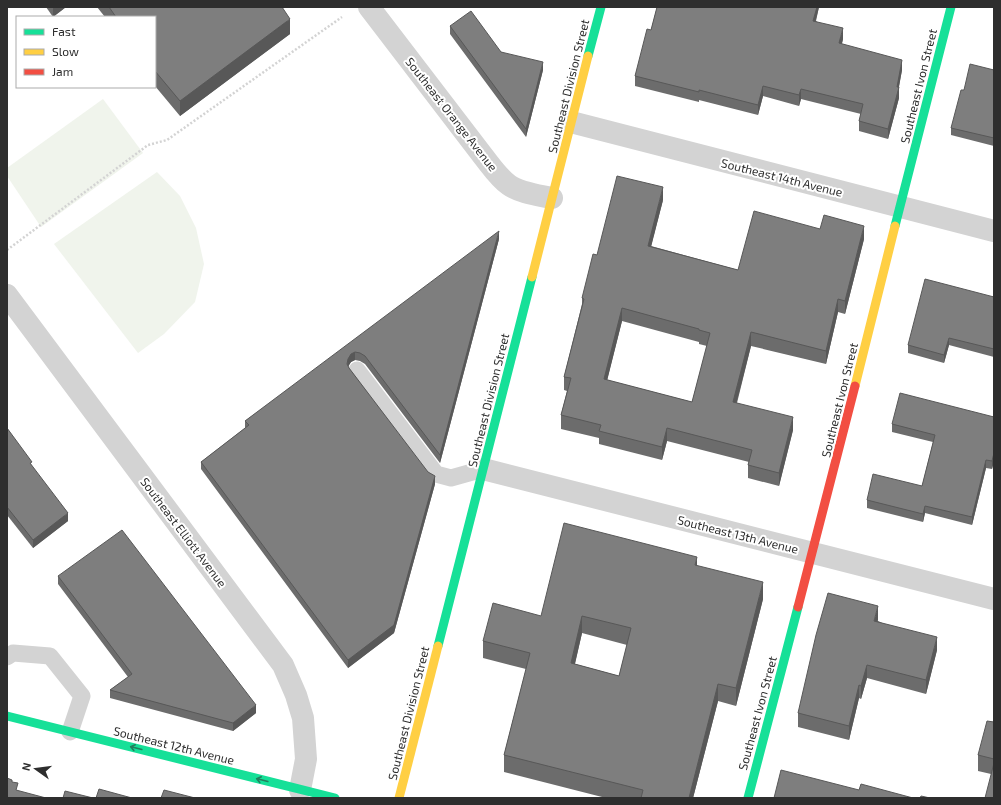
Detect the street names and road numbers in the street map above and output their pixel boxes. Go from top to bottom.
street label: Southeast Division Street [545,17,592,154]
street label: Southeast Ivon Street [897,27,939,145]
street label: Southeast Orange Avenue [403,54,501,174]
street label: Southeast 14th Avenue [720,155,844,199]
street label: Southeast Division Street [465,331,512,468]
street label: Southeast Ivon Street [818,341,860,459]
street label: Southeast Elliott Avenue [138,474,230,590]
street label: Southeast 13th Avenue [676,512,800,556]
street label: Southeast Division Street [385,644,432,781]
street label: Southeast Ivon Street [735,654,779,772]
street label: Southeast 12th Avenue [112,723,236,767]

